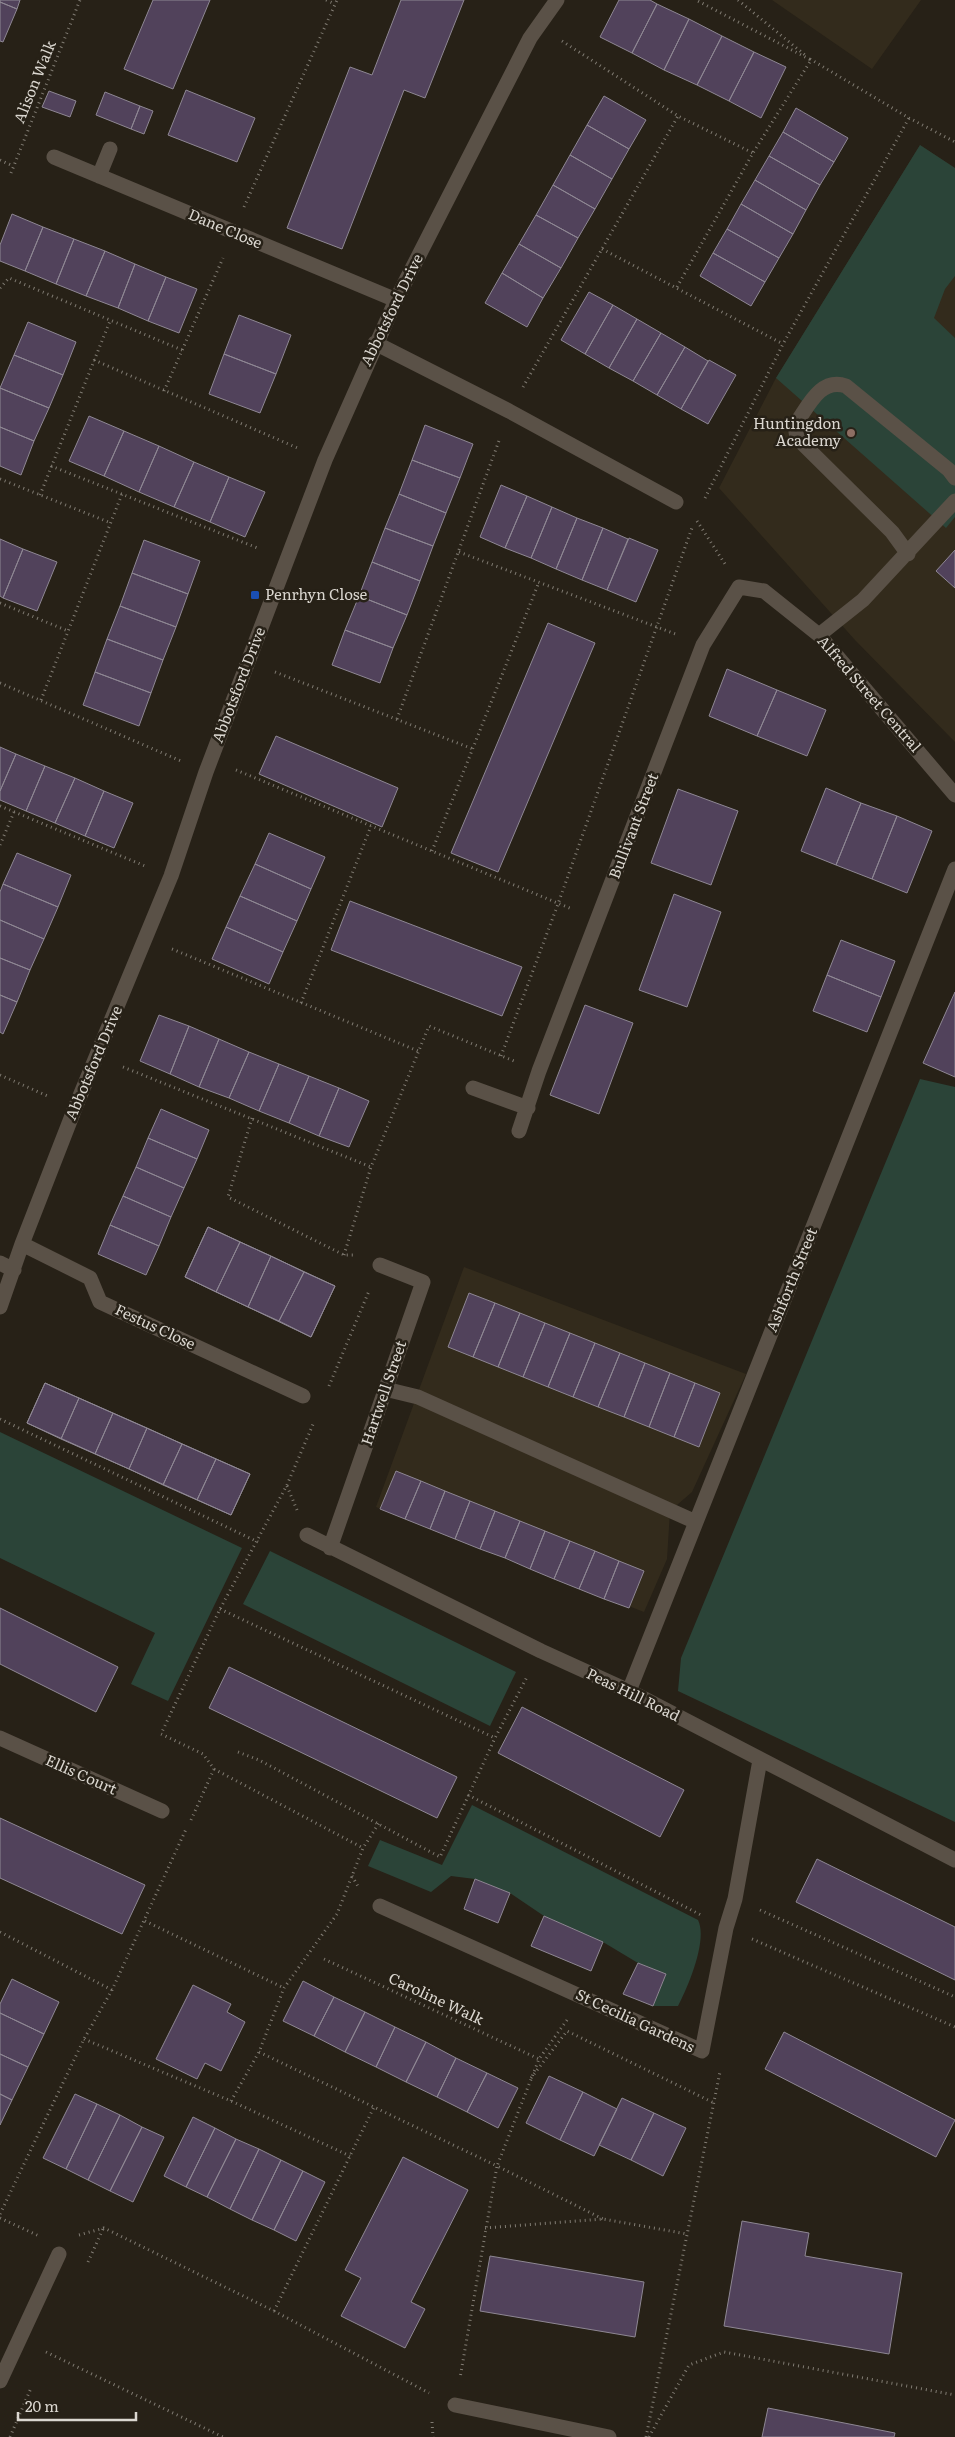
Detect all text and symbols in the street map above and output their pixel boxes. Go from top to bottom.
street label: Alison Walk [7,36,61,126]
street label: Dane Close [185,202,266,254]
street label: Abbotsford Drive [353,249,428,369]
place label: Huntingdon Academy [753,411,841,451]
marker: Huntingdon Academy [845,427,857,439]
place label: Penrhyn Close [265,582,367,605]
marker: Penrhyn Close [249,589,261,601]
street label: Abbotsford Drive [205,623,270,746]
street label: Alfred Street Central [813,630,927,756]
street label: Bullivant Street [602,769,663,882]
street label: Abbotsford Drive [58,1001,127,1123]
street label: Ashforth Street [759,1224,822,1335]
street label: Festus Close [112,1297,200,1354]
street label: Hartwell Street [354,1337,411,1448]
street label: Peas Hill Road [583,1661,684,1726]
street label: Ellis Court [42,1748,121,1800]
street label: Caroline Walk [385,1965,489,2030]
street label: St Cecilia Gardens [572,1982,699,2057]
scale bar [18,2390,135,2422]
text: 20 m [25,2394,59,2417]

